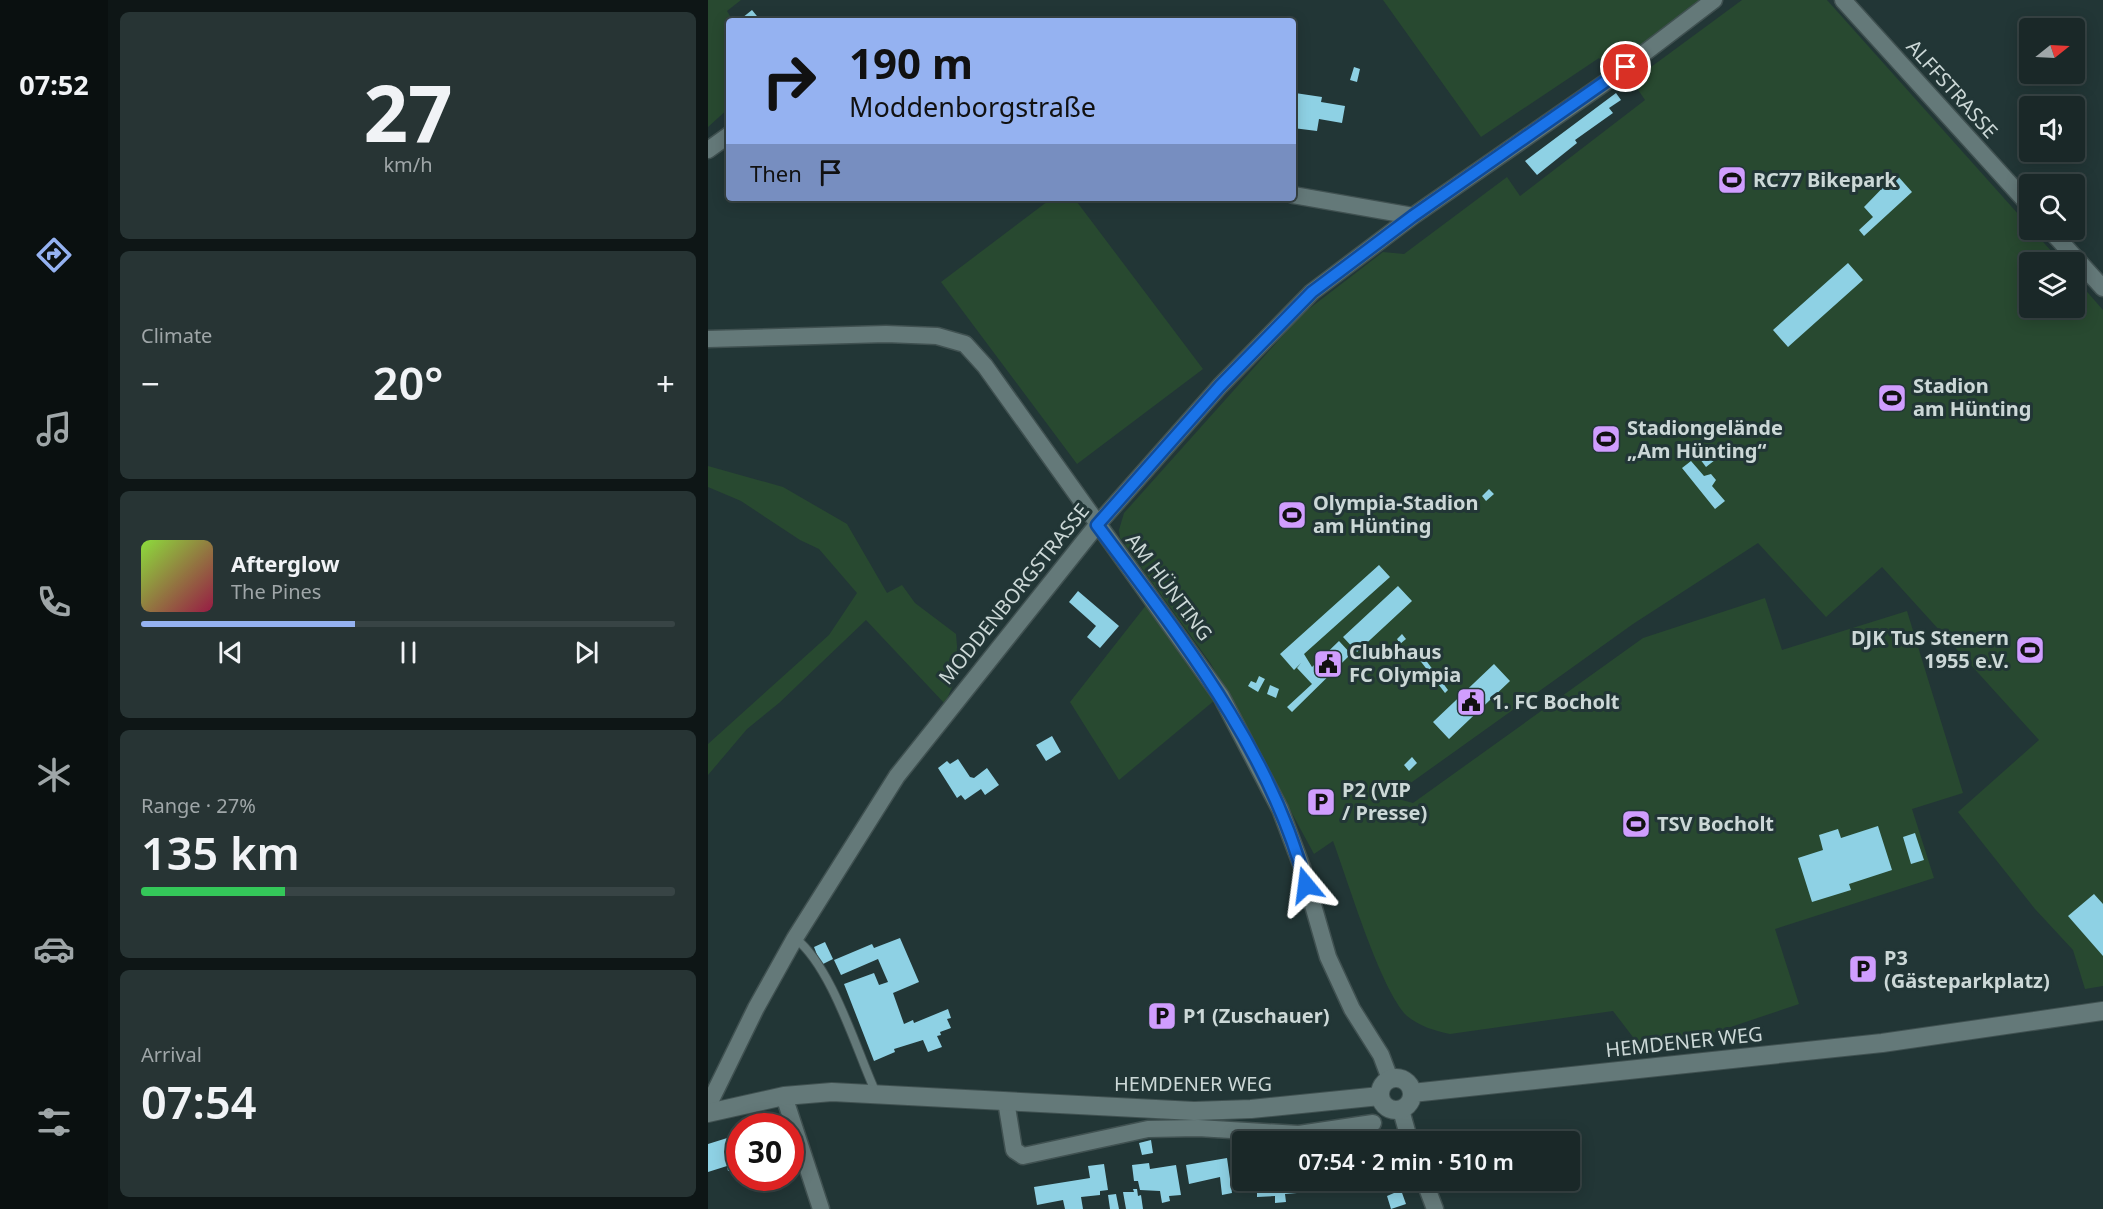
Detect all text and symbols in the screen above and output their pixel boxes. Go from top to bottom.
north arrow [2019,18,2085,84]
map controls [2019,18,2085,318]
street label: ALFFSTRASSE [1901,33,2004,144]
text: 190 m [849,34,973,91]
pin [1600,41,1651,92]
icon: right [750,42,828,120]
icon: arrive [1609,50,1642,83]
text: 27 [363,59,453,165]
text: 07:52 [19,66,89,103]
text: Moddenborgstraße [849,88,1096,125]
button: sound [2019,96,2085,162]
text: km/h [383,151,433,178]
icon: arrive [814,156,847,189]
text: Then [750,158,802,188]
sports icon: RC77 Bikepark [1716,164,1748,196]
place label: RC77 Bikepark [1753,166,1897,193]
button: search [2019,174,2085,240]
icon: directions [33,234,75,276]
button: layers [2019,252,2085,318]
text: Climate [141,322,212,349]
text: 20° [373,352,443,413]
text: − [141,361,160,406]
text: + [656,361,675,406]
place label: Stadion am Hünting [1913,372,2031,422]
sports icon: Stadion am Hünting [1876,382,1908,414]
icon: music [33,408,75,450]
place label: Stadiongelände „Am Hünting“ [1627,414,1783,464]
sports icon: Stadiongelände „Am Hünting“ [1590,423,1622,455]
place label: Olympia-Stadion am Hünting [1313,489,1479,539]
street label: MODDENBORGSTRASSE [932,498,1095,690]
sports icon: Olympia-Stadion am Hünting [1276,499,1308,531]
street label: AM HÜNTING [1120,527,1219,646]
text: Afterglow [231,548,340,578]
text: The Pines [231,578,321,605]
icon: phone [33,581,75,623]
place label: DJK TuS Stenern 1955 e.V. [1851,624,2009,674]
sports icon: DJK TuS Stenern 1955 e.V. [2014,634,2046,666]
icon: previous [214,636,247,669]
icon: pause [392,636,425,669]
icon: next [570,636,603,669]
place label: Clubhaus FC Olympia [1349,638,1461,688]
public building icon: Clubhaus FC Olympia [1312,648,1344,680]
public building icon: 1. FC Bocholt [1455,686,1487,718]
place label: 1. FC Bocholt [1492,688,1620,715]
icon: climate [33,754,75,796]
place label: P2 (VIP / Presse) [1342,776,1427,826]
parking icon: P2 (VIP / Presse) [1305,786,1337,818]
text: Range · 27% [141,792,256,819]
sports icon: TSV Bocholt [1620,808,1652,840]
place label: TSV Bocholt [1657,810,1774,837]
text: 135 km [141,822,300,883]
position arrow [1274,853,1338,917]
icon: car [33,928,75,970]
place label: P3 (Gästeparkplatz) [1884,944,2050,994]
parking icon: P3 (Gästeparkplatz) [1847,953,1879,985]
parking icon: P1 (Zuschauer) [1146,1000,1178,1032]
place label: P1 (Zuschauer) [1183,1002,1329,1029]
street label: HEMDENER WEG [1604,1020,1764,1063]
text: Arrival [141,1041,202,1068]
street label: HEMDENER WEG [1114,1070,1272,1097]
text: 07:54 [141,1071,256,1132]
icon: filters [33,1101,75,1143]
speed limit sign: 30 [726,1113,804,1191]
text: 07:54 · 2 min · 510 m [1298,1146,1514,1176]

